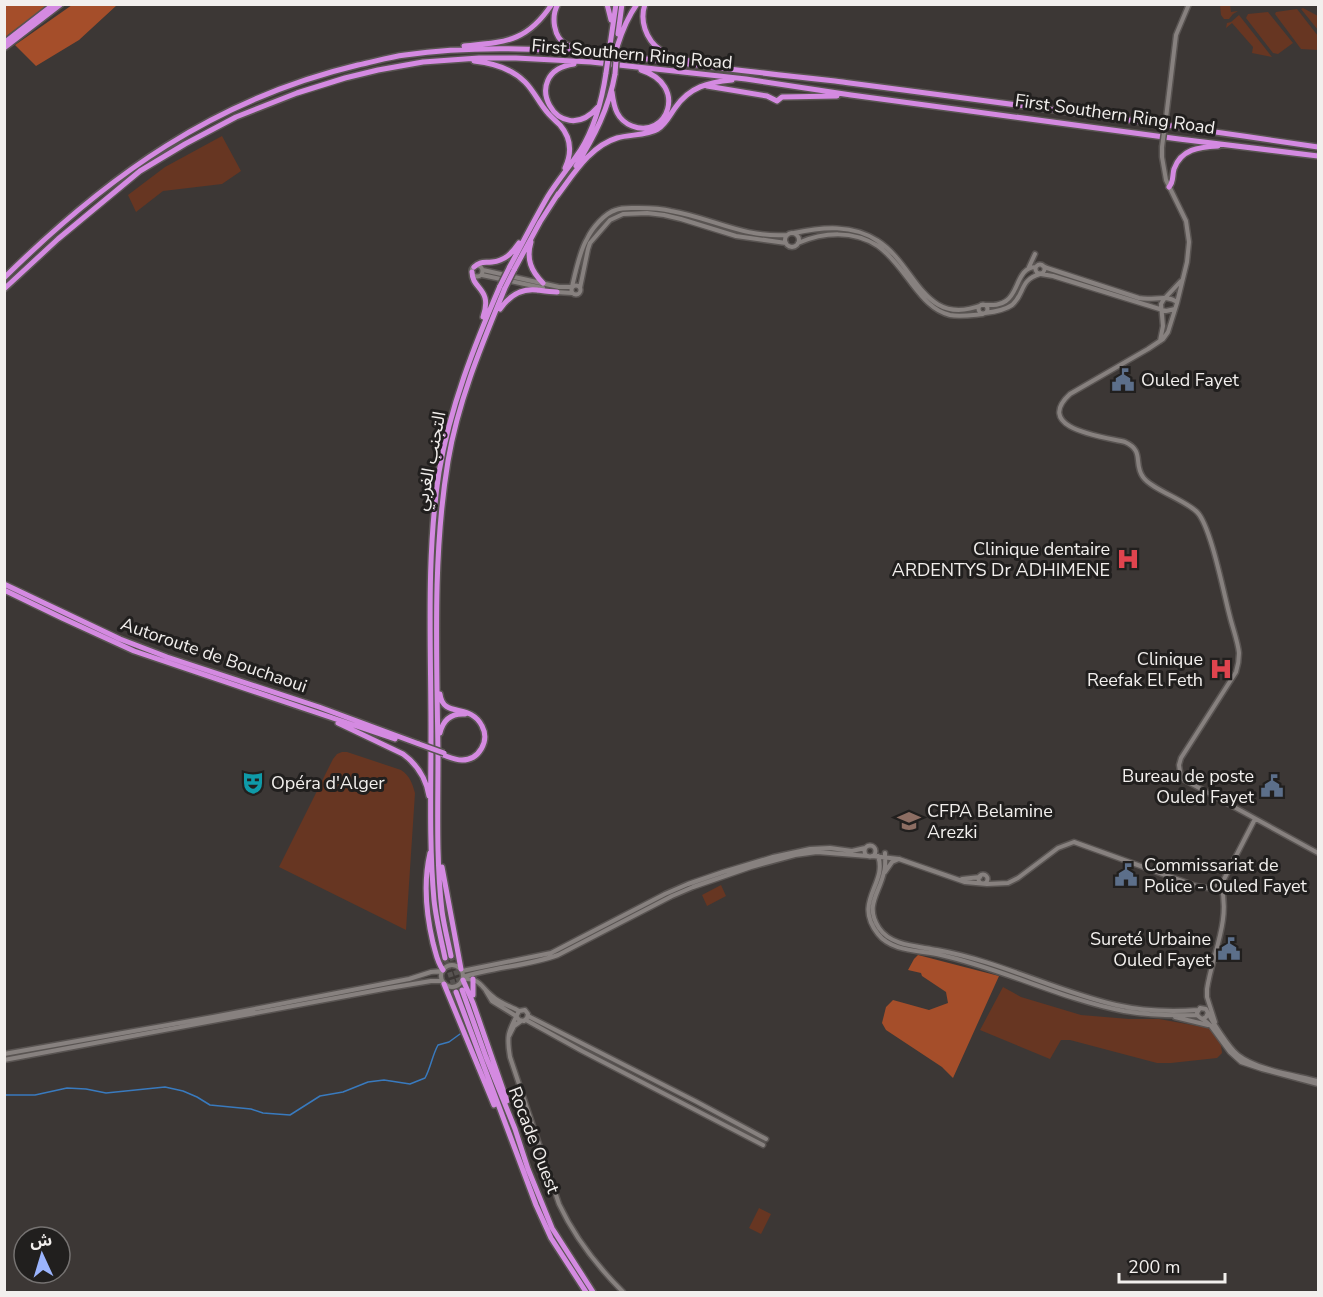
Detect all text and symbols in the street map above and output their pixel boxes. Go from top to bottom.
street label: First Southern Ring Road [530,33,734,75]
street label: First Southern Ring Road [1013,88,1217,140]
public building icon: Ouled Fayet [1110,367,1136,393]
place label: Ouled Fayet [1141,368,1239,392]
street label: التجنب الغربي [409,409,453,513]
place label: Clinique dentaire ARDENTYS Dr ADHIMENE [892,537,1110,582]
hospital icon: Clinique dentaire ARDENTYS Dr ADHIMENE [1115,546,1141,572]
street label: Autoroute de Bouchaoui [118,612,310,698]
place label: Clinique Reefak El Feth [1087,647,1203,692]
hospital icon: Clinique Reefak El Feth [1208,656,1234,682]
place label: Bureau de poste Ouled Fayet [1122,764,1255,809]
theatre icon: Opéra d'Alger [240,770,266,796]
place label: Opéra d'Alger [271,771,385,795]
public building icon: Bureau de poste Ouled Fayet [1259,773,1285,799]
place label: CFPA Belamine Arezki [927,799,1053,844]
school or university icon: CFPA Belamine Arezki [896,808,922,834]
place label: Commissariat de Police - Ouled Fayet [1144,853,1308,898]
public building icon: Commissariat de Police - Ouled Fayet [1113,862,1139,888]
place label: Sureté Urbaine Ouled Fayet [1090,927,1212,972]
public building icon: Sureté Urbaine Ouled Fayet [1216,936,1242,962]
street label: Rocade Ouest [503,1083,566,1198]
north arrow [12,1225,72,1285]
text: ش [29,1229,53,1253]
scale bar [1119,1246,1226,1284]
text: 200 m [1128,1255,1180,1279]

